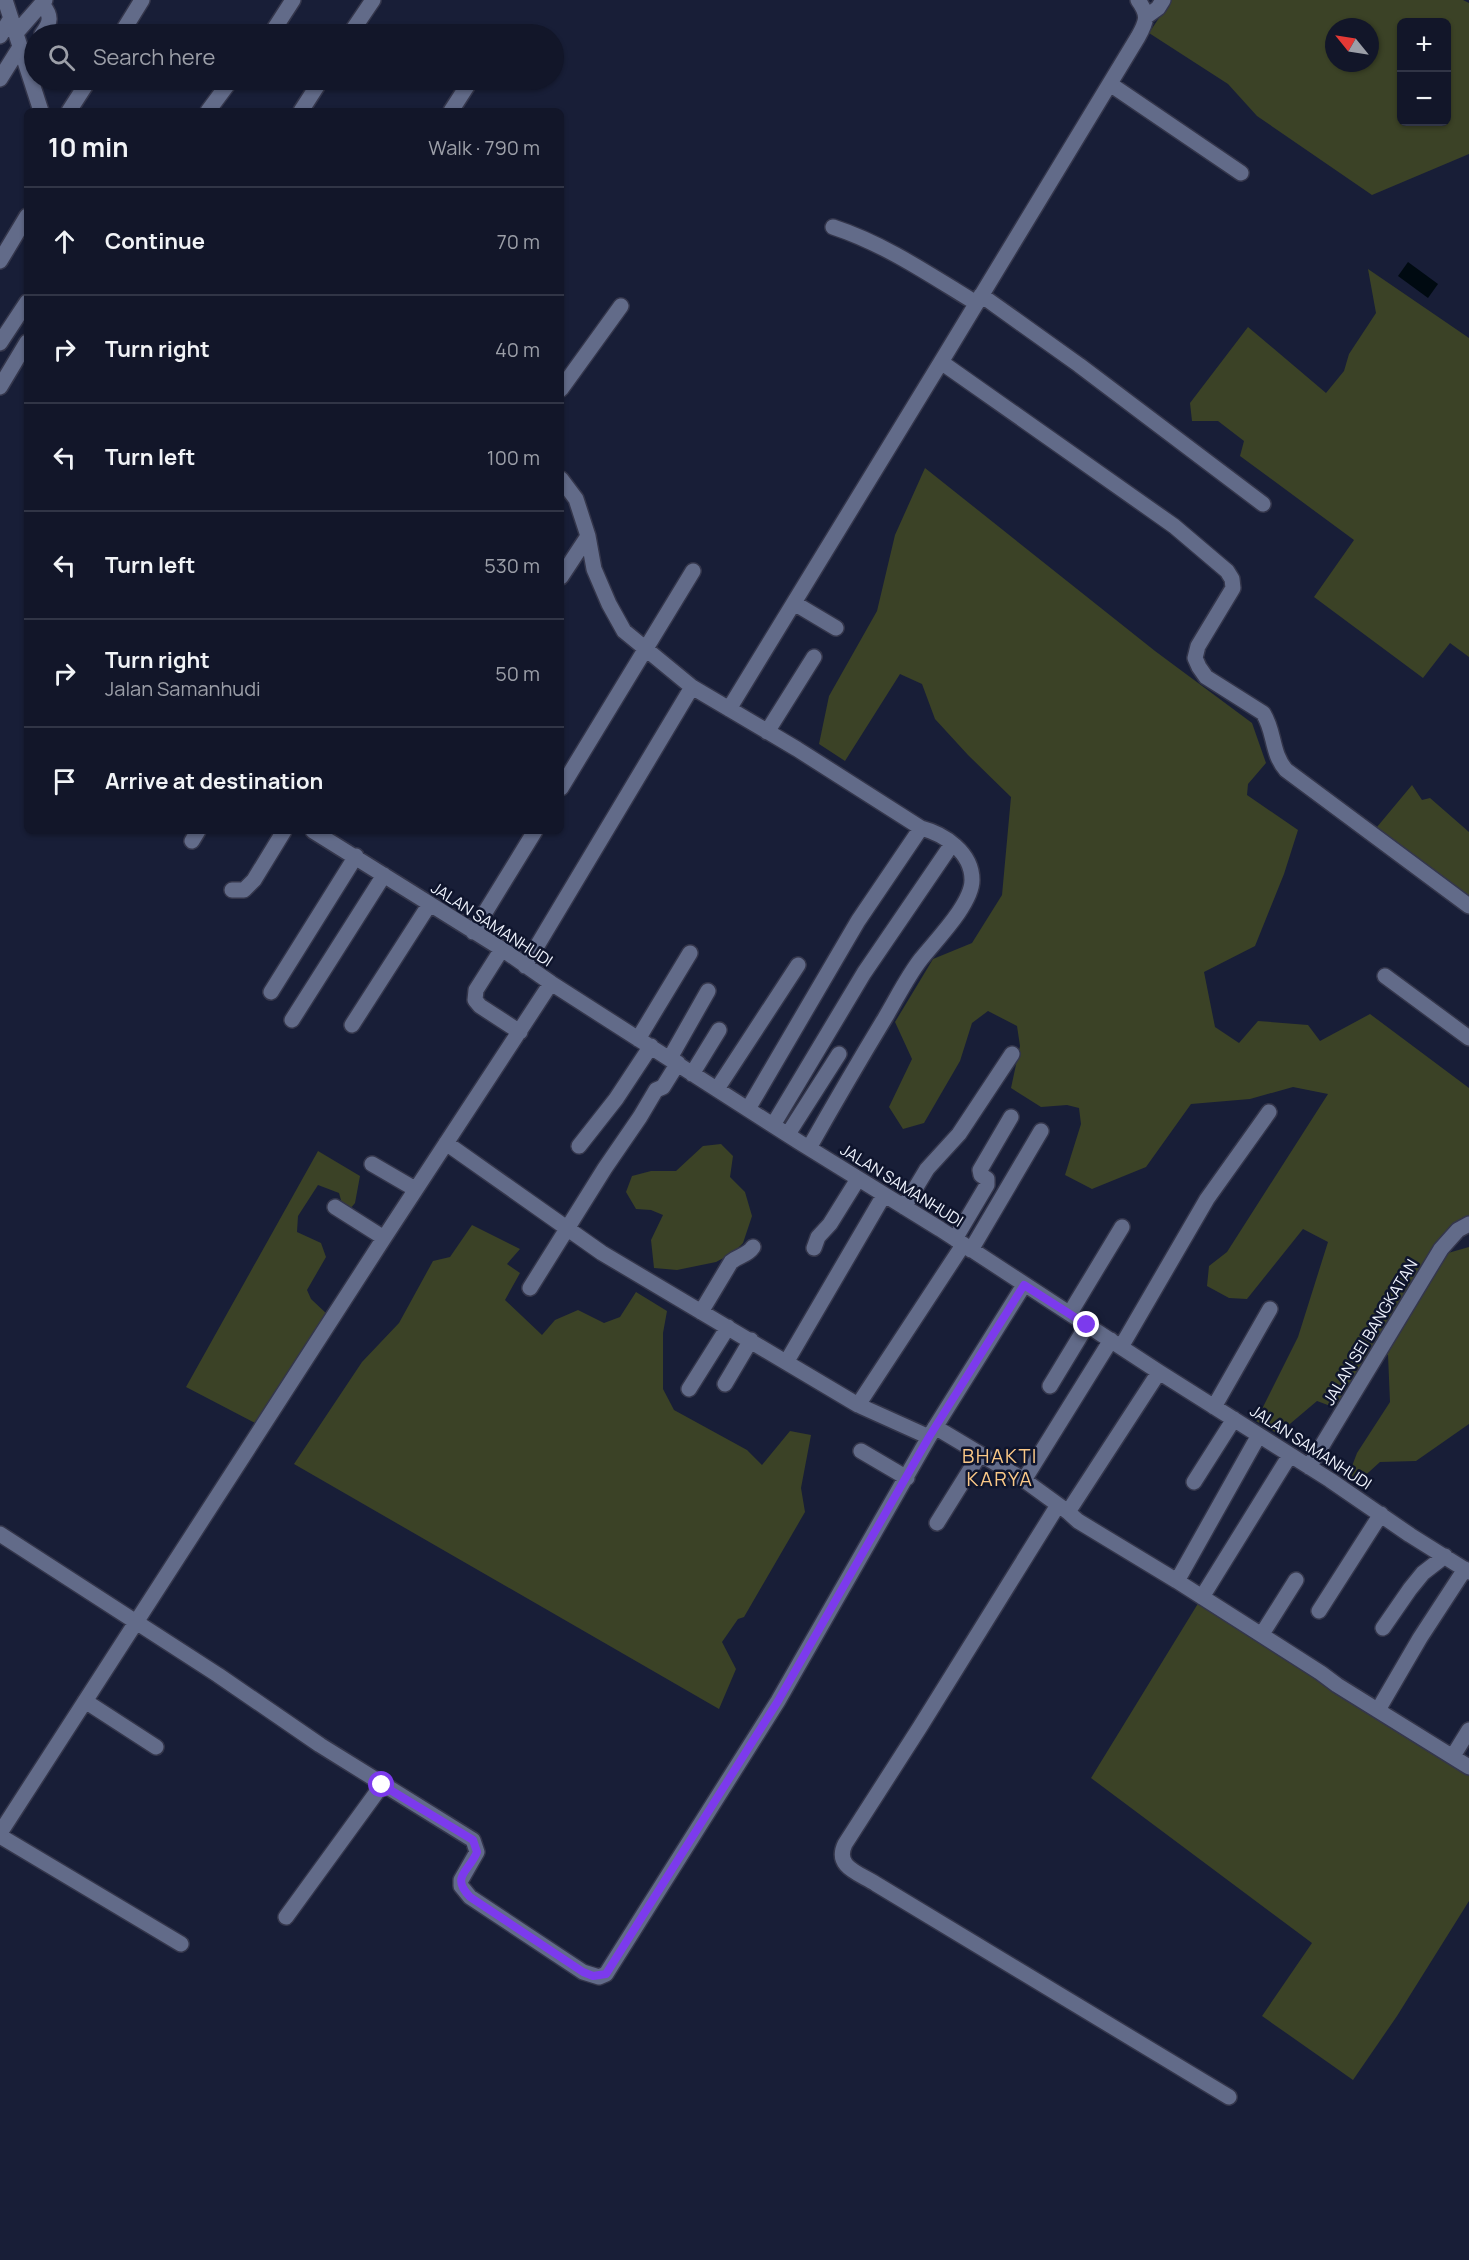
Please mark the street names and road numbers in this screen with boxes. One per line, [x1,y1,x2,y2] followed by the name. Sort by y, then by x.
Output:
[427,876,557,972] street label: JALAN SAMANHUDI
[836,1138,968,1232] street label: JALAN SAMANHUDI
[1318,1255,1422,1409] street label: JALAN SEI BANGKATAN
[1246,1399,1376,1495] street label: JALAN SAMANHUDI

